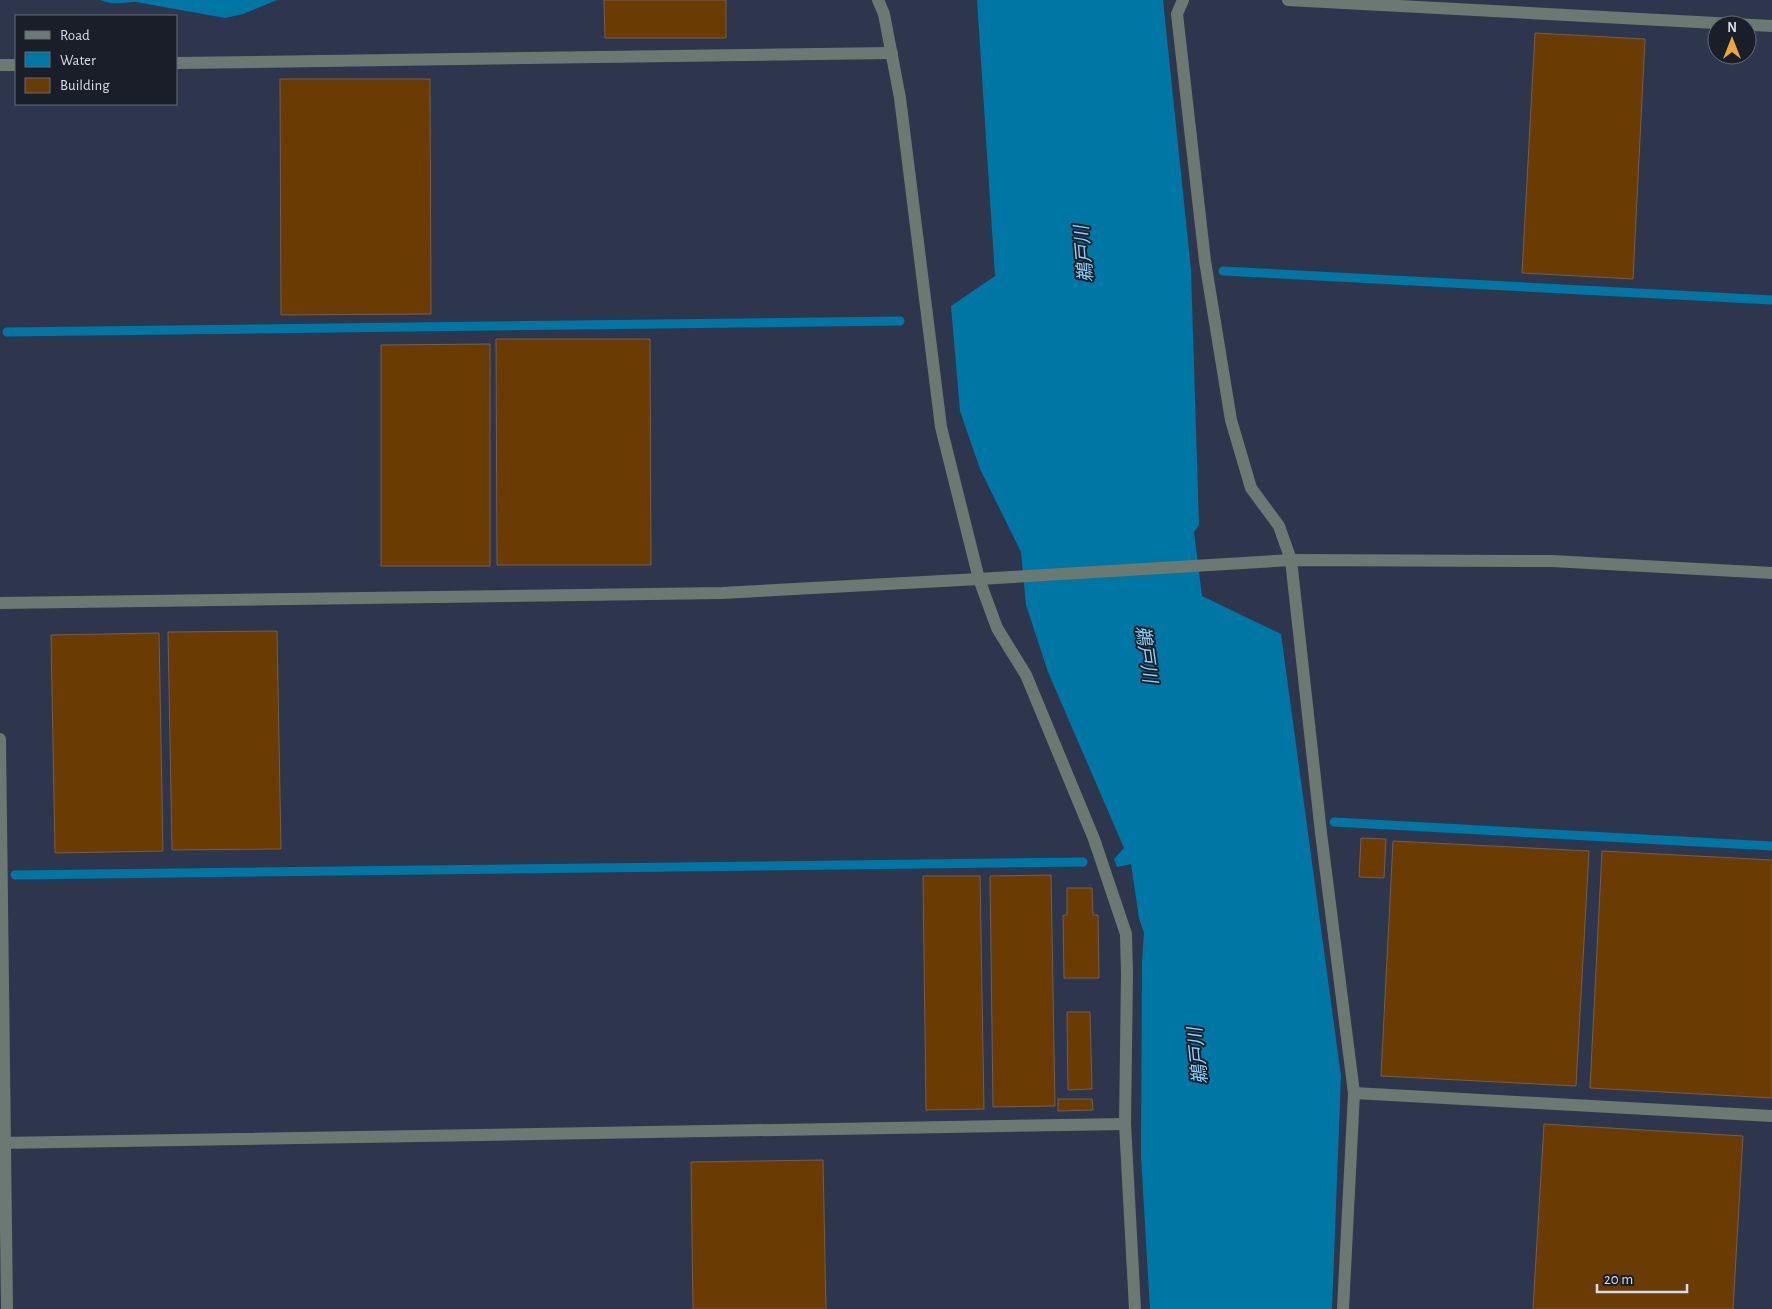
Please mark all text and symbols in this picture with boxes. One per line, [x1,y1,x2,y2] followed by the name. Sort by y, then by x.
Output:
[15,15,178,105] legend
[1707,15,1757,65] north arrow
[1727,21,1737,35] text: N
[60,28,90,43] text: Road
[60,53,96,68] text: Water
[60,78,110,93] text: Building
[1071,223,1096,283] water label: 鵜戸川
[1132,625,1160,686] water label: 鵜戸川
[1185,1025,1211,1085] water label: 鵜戸川
[1597,1262,1687,1294] scale bar
[1604,1272,1633,1287] text: 20 m

